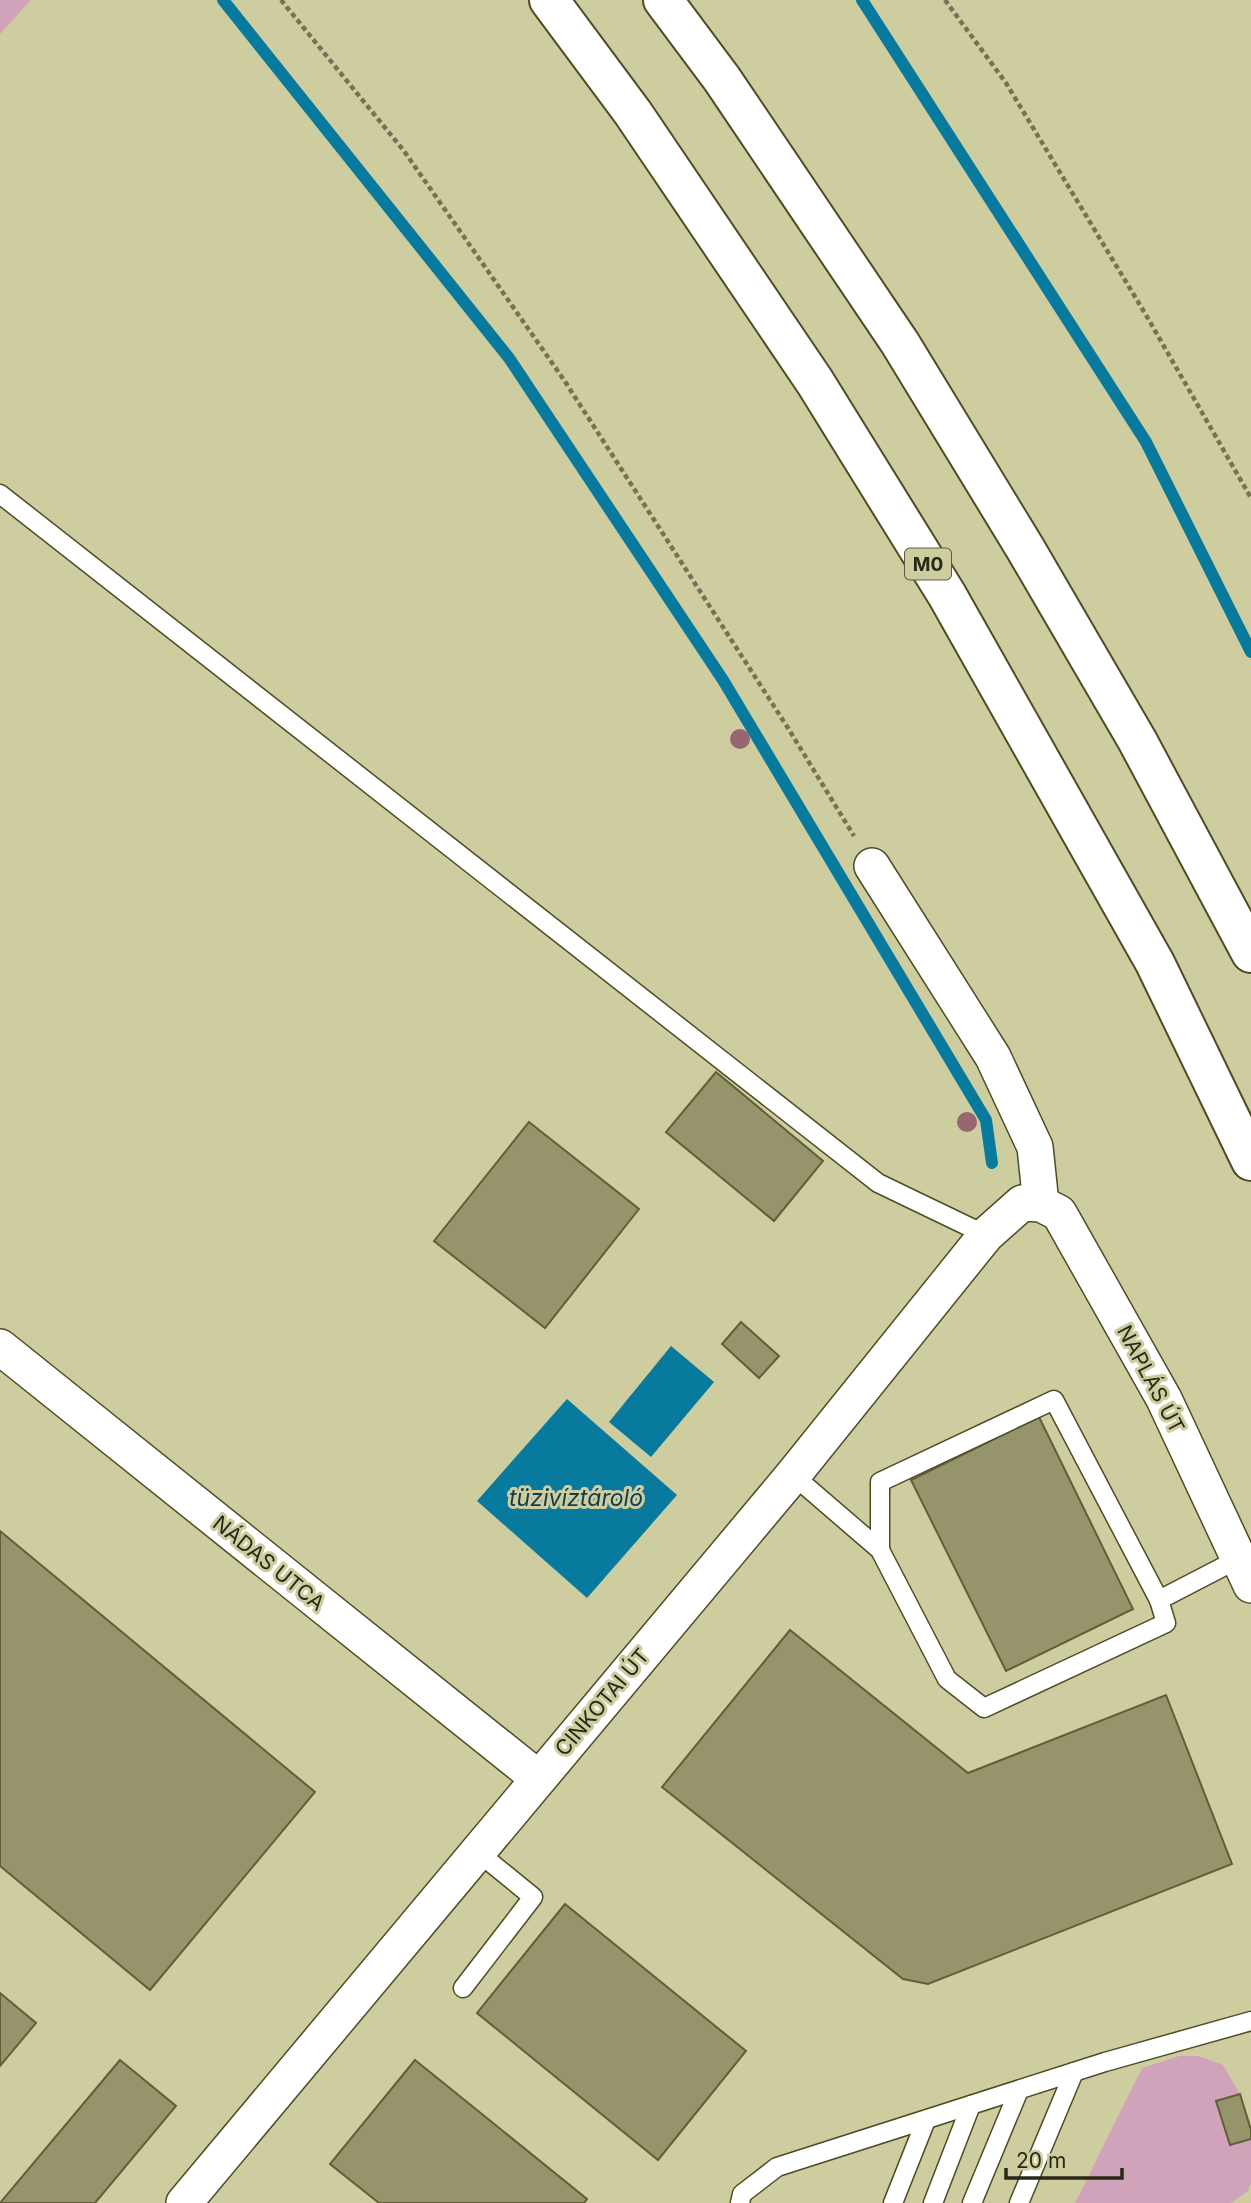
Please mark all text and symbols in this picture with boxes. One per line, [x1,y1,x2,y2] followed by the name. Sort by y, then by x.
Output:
[905,548,951,580] road number: M0
[1112,1320,1191,1437] street label: NAPLÁS ÚT
[509,1484,643,1512] water label: tüzivíztároló
[208,1510,331,1616] street label: NÁDAS UTCA
[549,1643,654,1761] street label: CINKOTAI ÚT
[1006,2136,1122,2180] scale bar
[1016,2148,1066,2173] text: 20 m

